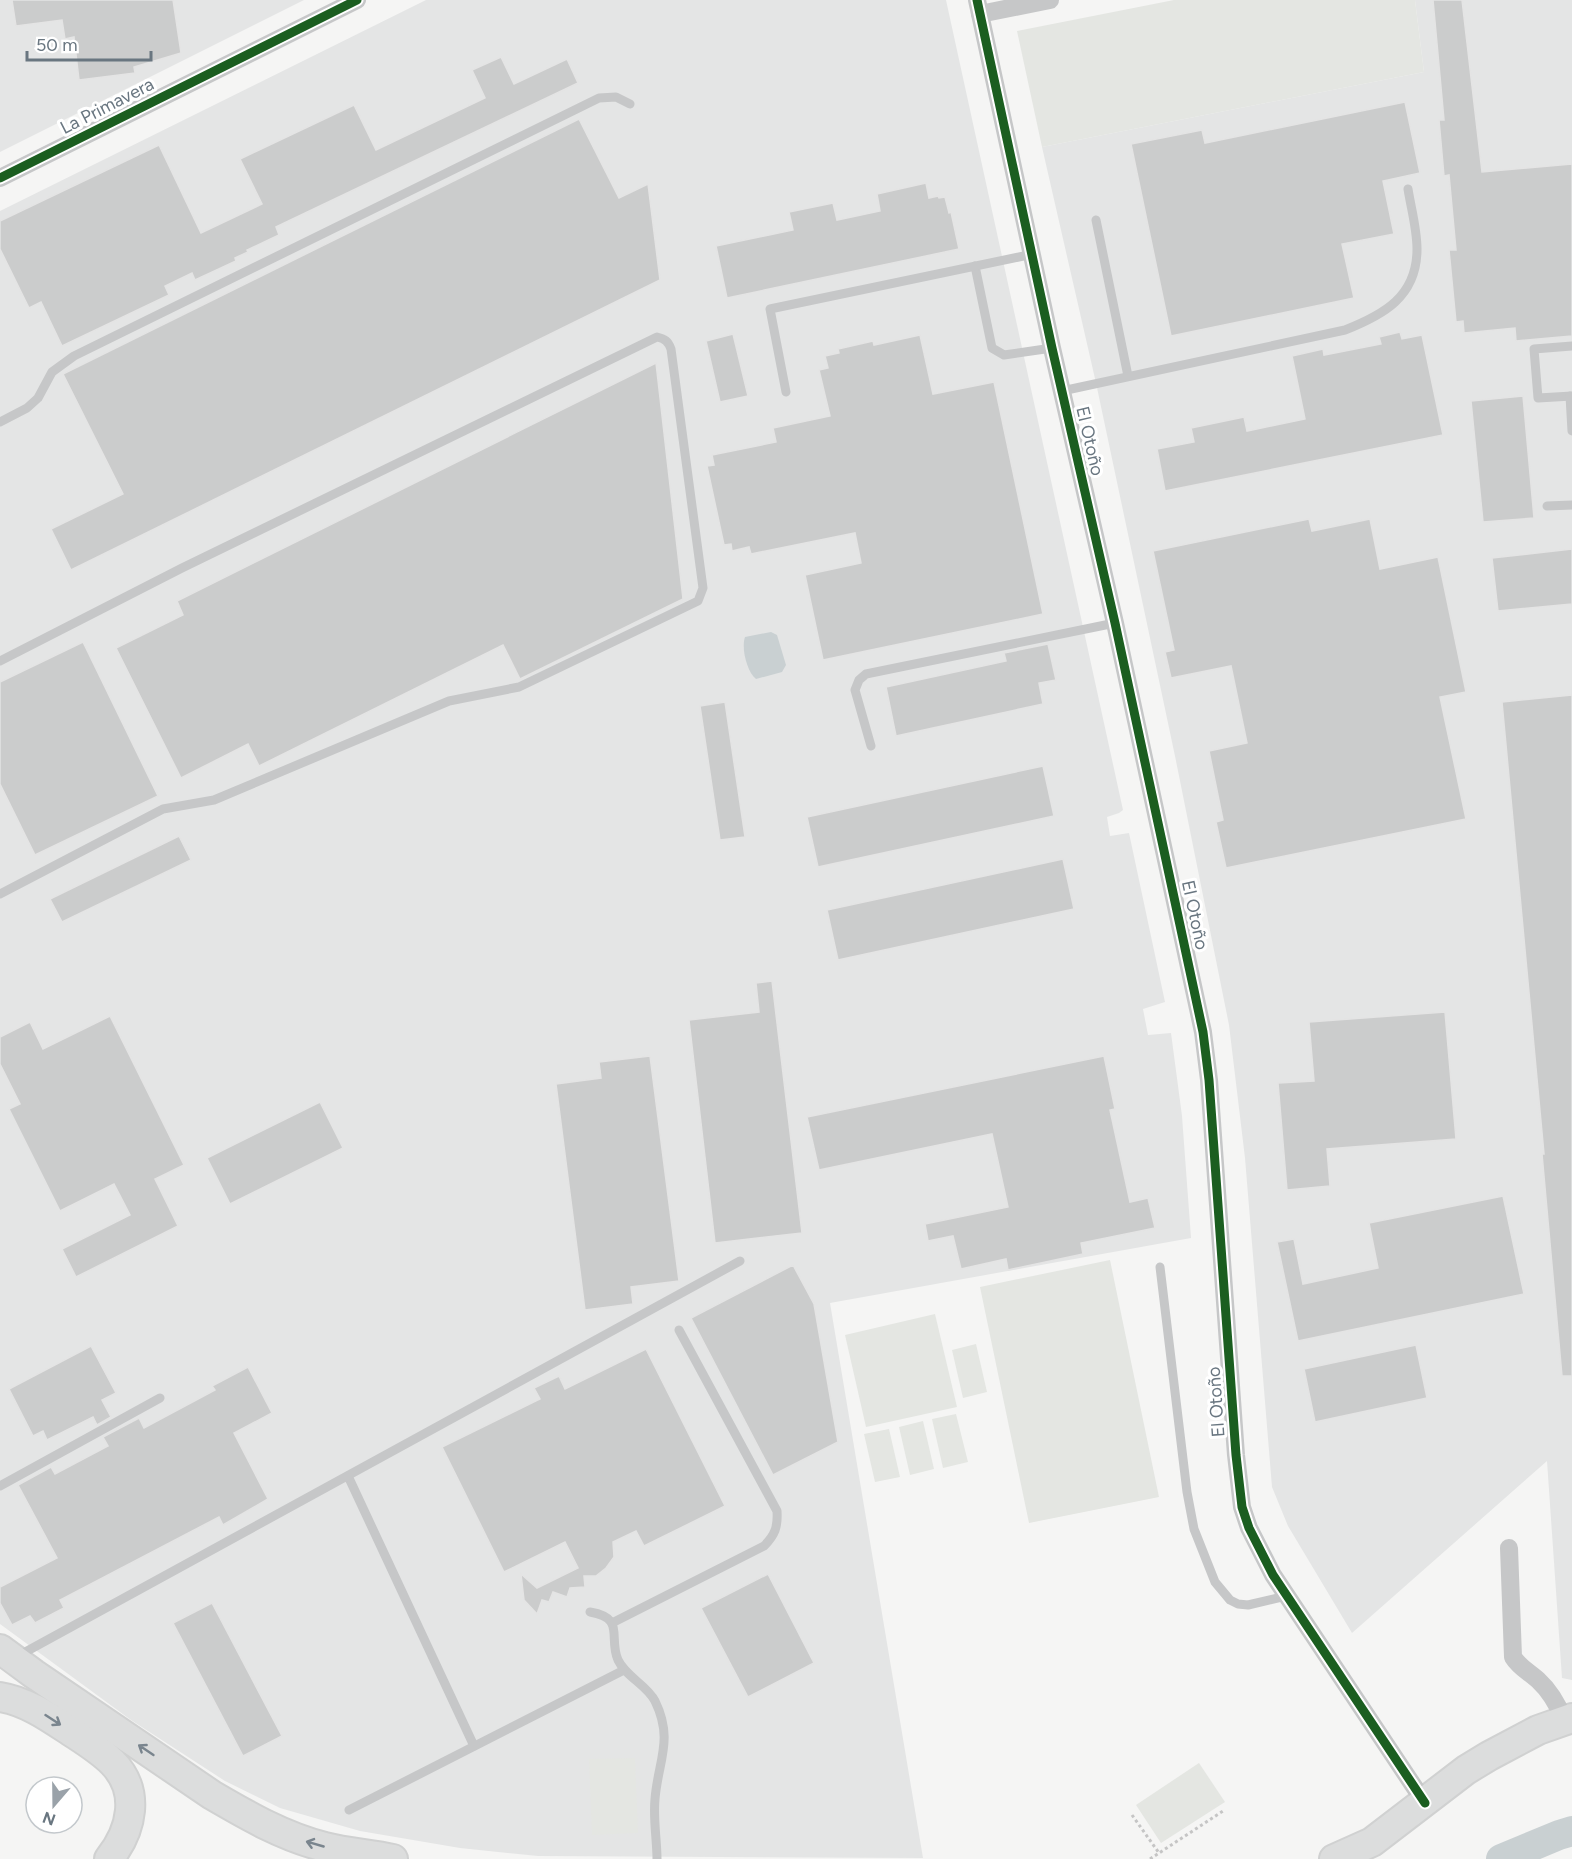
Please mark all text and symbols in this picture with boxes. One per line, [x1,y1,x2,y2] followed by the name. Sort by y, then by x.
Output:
[27,24,152,62] scale bar
[36,34,78,56] text: 50 m
[56,73,158,139] street label: La Primavera
[1071,404,1109,478] street label: El Otoño
[1177,878,1213,952] street label: El Otoño
[1203,1366,1229,1438] street label: El Otoño
[44,1714,61,1726] one-way arrow
[138,1744,154,1756] one-way arrow
[24,1775,84,1835] north arrow
[40,1808,58,1830] text: N
[306,1838,325,1849] one-way arrow

